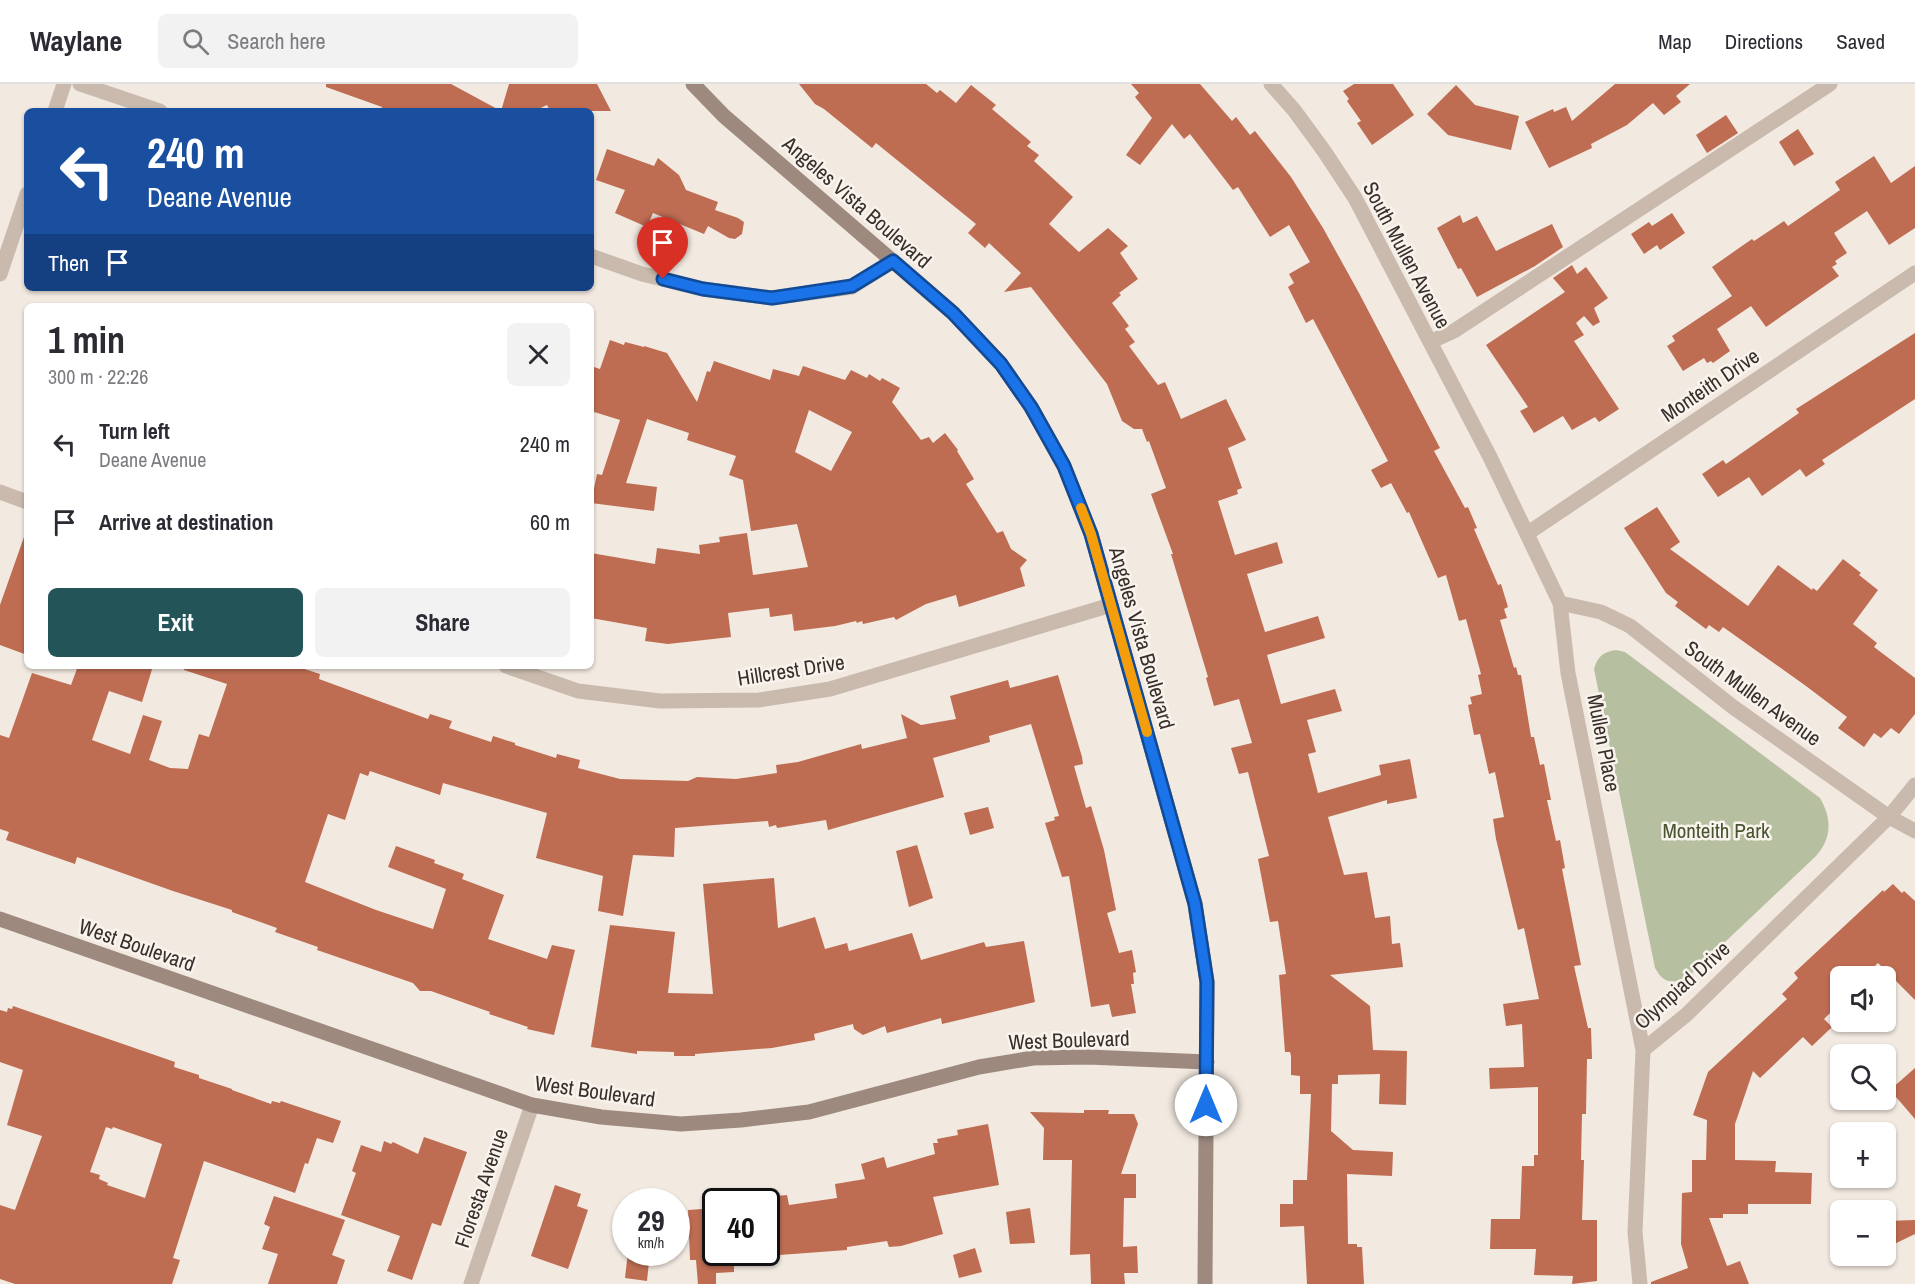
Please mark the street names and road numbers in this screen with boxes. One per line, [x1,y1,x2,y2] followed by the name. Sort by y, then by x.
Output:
[776,129,938,275] street label: Angeles Vista Boulevard
[1356,176,1458,334] street label: South Mullen Avenue
[1655,341,1765,429] street label: Monteith Drive
[1102,543,1182,732] street label: Angeles Vista Boulevard
[1679,634,1827,752] street label: South Mullen Avenue
[735,647,847,693] street label: Hillcrest Drive
[1580,692,1628,794] street label: Mullen Place
[75,912,199,978] street label: West Boulevard
[1628,934,1736,1036] street label: Olympiad Drive
[1008,1023,1130,1057] street label: West Boulevard
[533,1068,657,1114] street label: West Boulevard
[447,1125,515,1251] street label: Floresta Avenue

